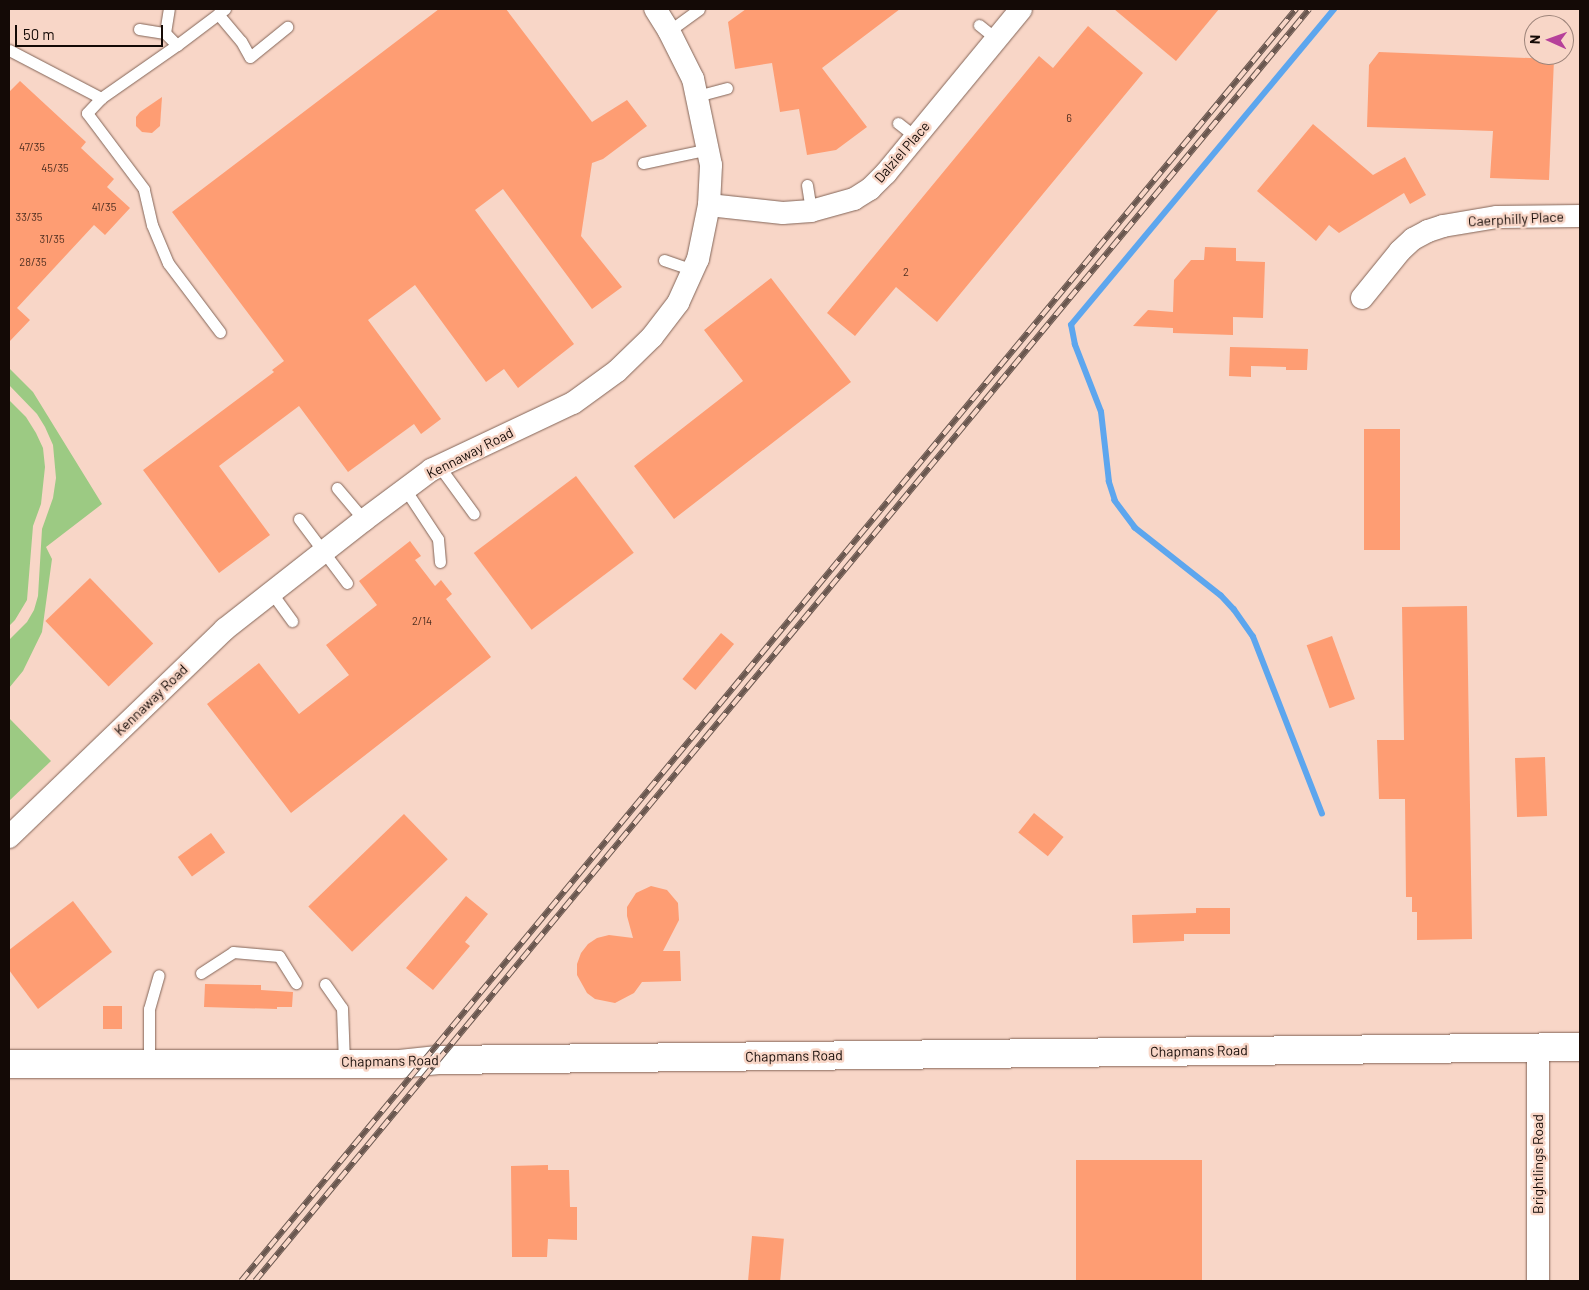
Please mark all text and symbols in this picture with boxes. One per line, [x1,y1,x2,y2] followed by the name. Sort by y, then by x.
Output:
[18,15,165,47] scale bar
[1524,15,1574,65] north arrow
[23,25,55,43] text: 50 m
[1526,35,1543,44] text: N
[1066,111,1072,125] house number: 6
[871,118,933,186] street label: Dalziel Place
[19,140,45,154] house number: 47/35
[41,161,69,175] house number: 45/35
[92,200,116,214] house number: 41/35
[1468,208,1564,230] street label: Caerphilly Place
[15,210,43,224] house number: 33/35
[39,232,65,246] house number: 31/35
[19,255,47,269] house number: 28/35
[903,265,909,279] house number: 2
[424,424,516,482] street label: Kennaway Road
[412,614,432,628] house number: 2/14
[111,661,191,739] street label: Kennaway Road
[1150,1042,1248,1060] street label: Chapmans Road
[745,1047,843,1065] street label: Chapmans Road
[341,1052,439,1070] street label: Chapmans Road
[1530,1114,1546,1214] street label: Brightlings Road

